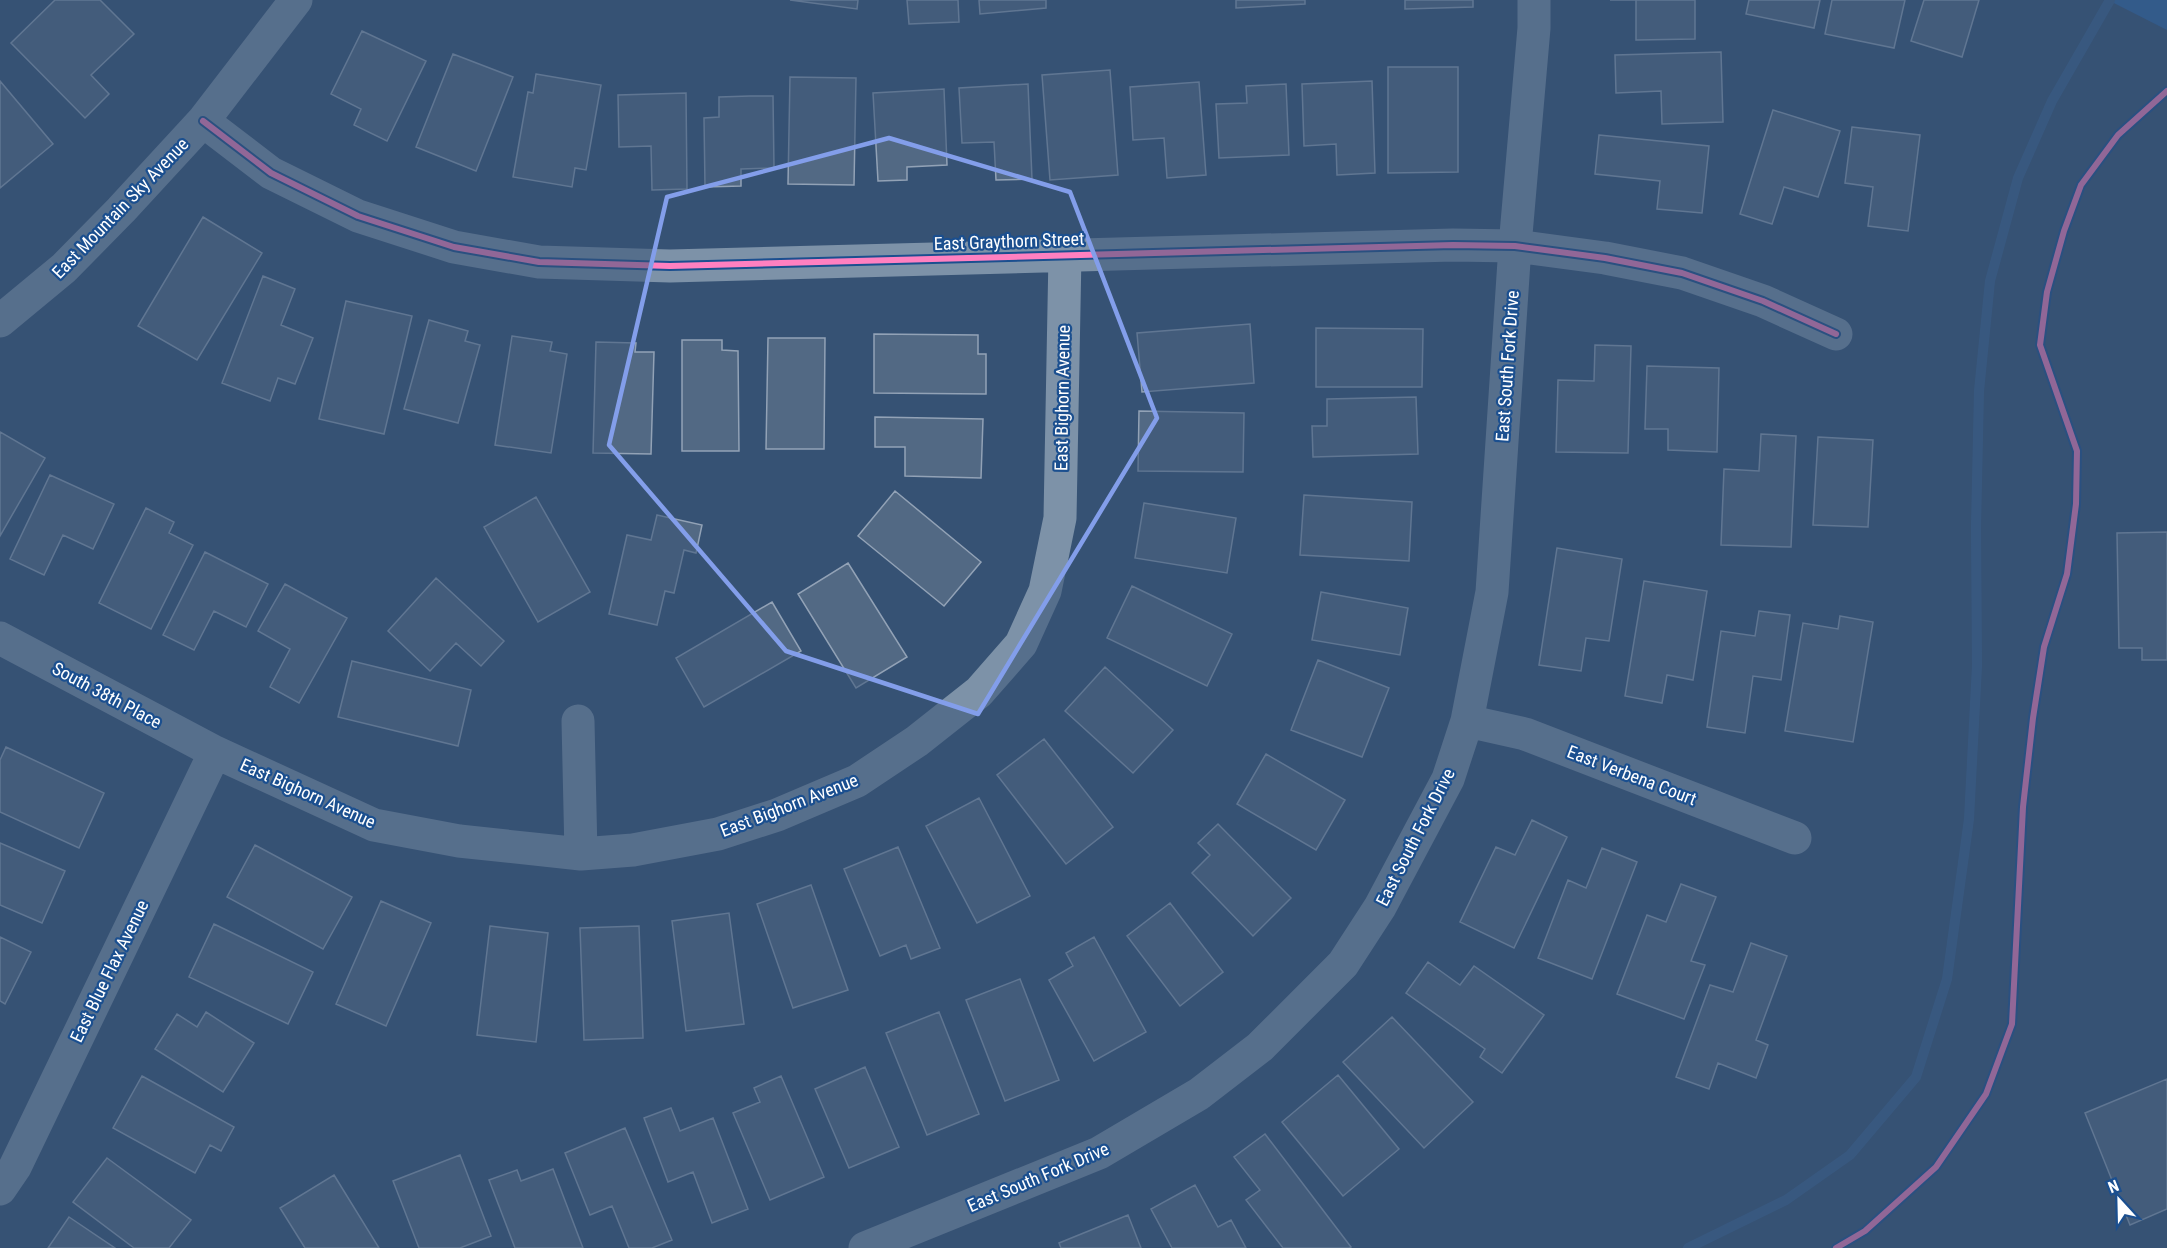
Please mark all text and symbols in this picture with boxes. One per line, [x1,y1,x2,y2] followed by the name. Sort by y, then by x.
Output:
[47,133,193,283] street label: East Mountain Sky Avenue
[933,228,1085,254] street label: East Graythorn Street
[1491,290,1523,442] street label: East South Fork Drive
[1050,325,1074,471] street label: East Bighorn Avenue
[49,657,165,733] street label: South 38th Place
[1564,741,1700,809] street label: East Verbena Court
[237,754,379,832] street label: East Bighorn Avenue
[1371,765,1459,909] street label: East South Fork Drive
[717,769,861,841] street label: East Bighorn Avenue
[65,896,153,1046] street label: East Blue Flax Avenue
[964,1138,1112,1216] street label: East South Fork Drive
[2089,1170,2149,1230] north arrow
[2105,1176,2122,1197] text: N

